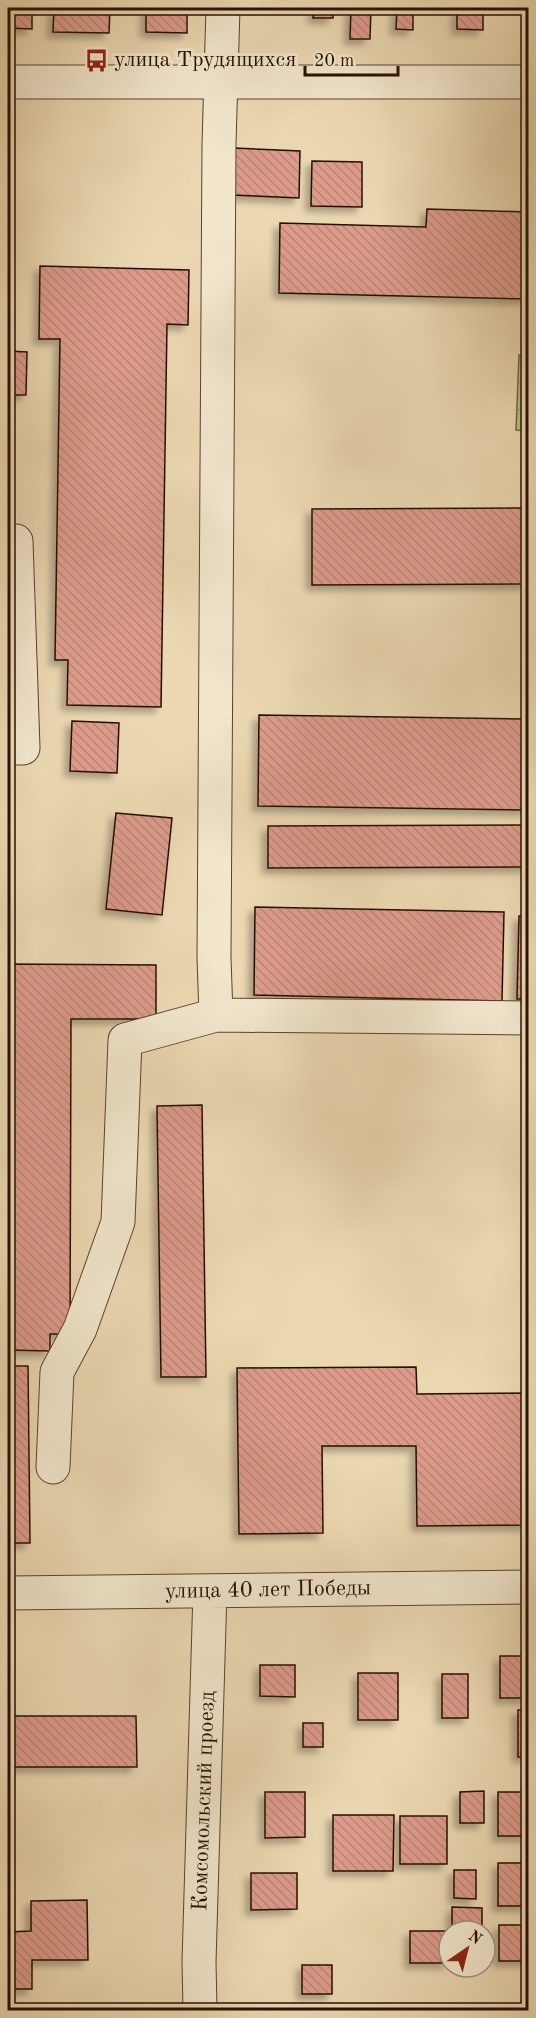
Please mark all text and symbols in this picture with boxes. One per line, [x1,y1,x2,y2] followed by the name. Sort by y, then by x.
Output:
[305,39,398,77] scale bar
[83,47,109,73] bus stop icon: улица Трудящихся
[114,49,296,71] place label: улица Трудящихся
[314,52,354,70] text: 20 m
[165,1577,371,1603] street label: улица 40 лет Победы
[189,1690,219,1911] street label: Комсомольский проезд
[437,1919,497,1979] north arrow
[465,1928,485,1949] text: N

